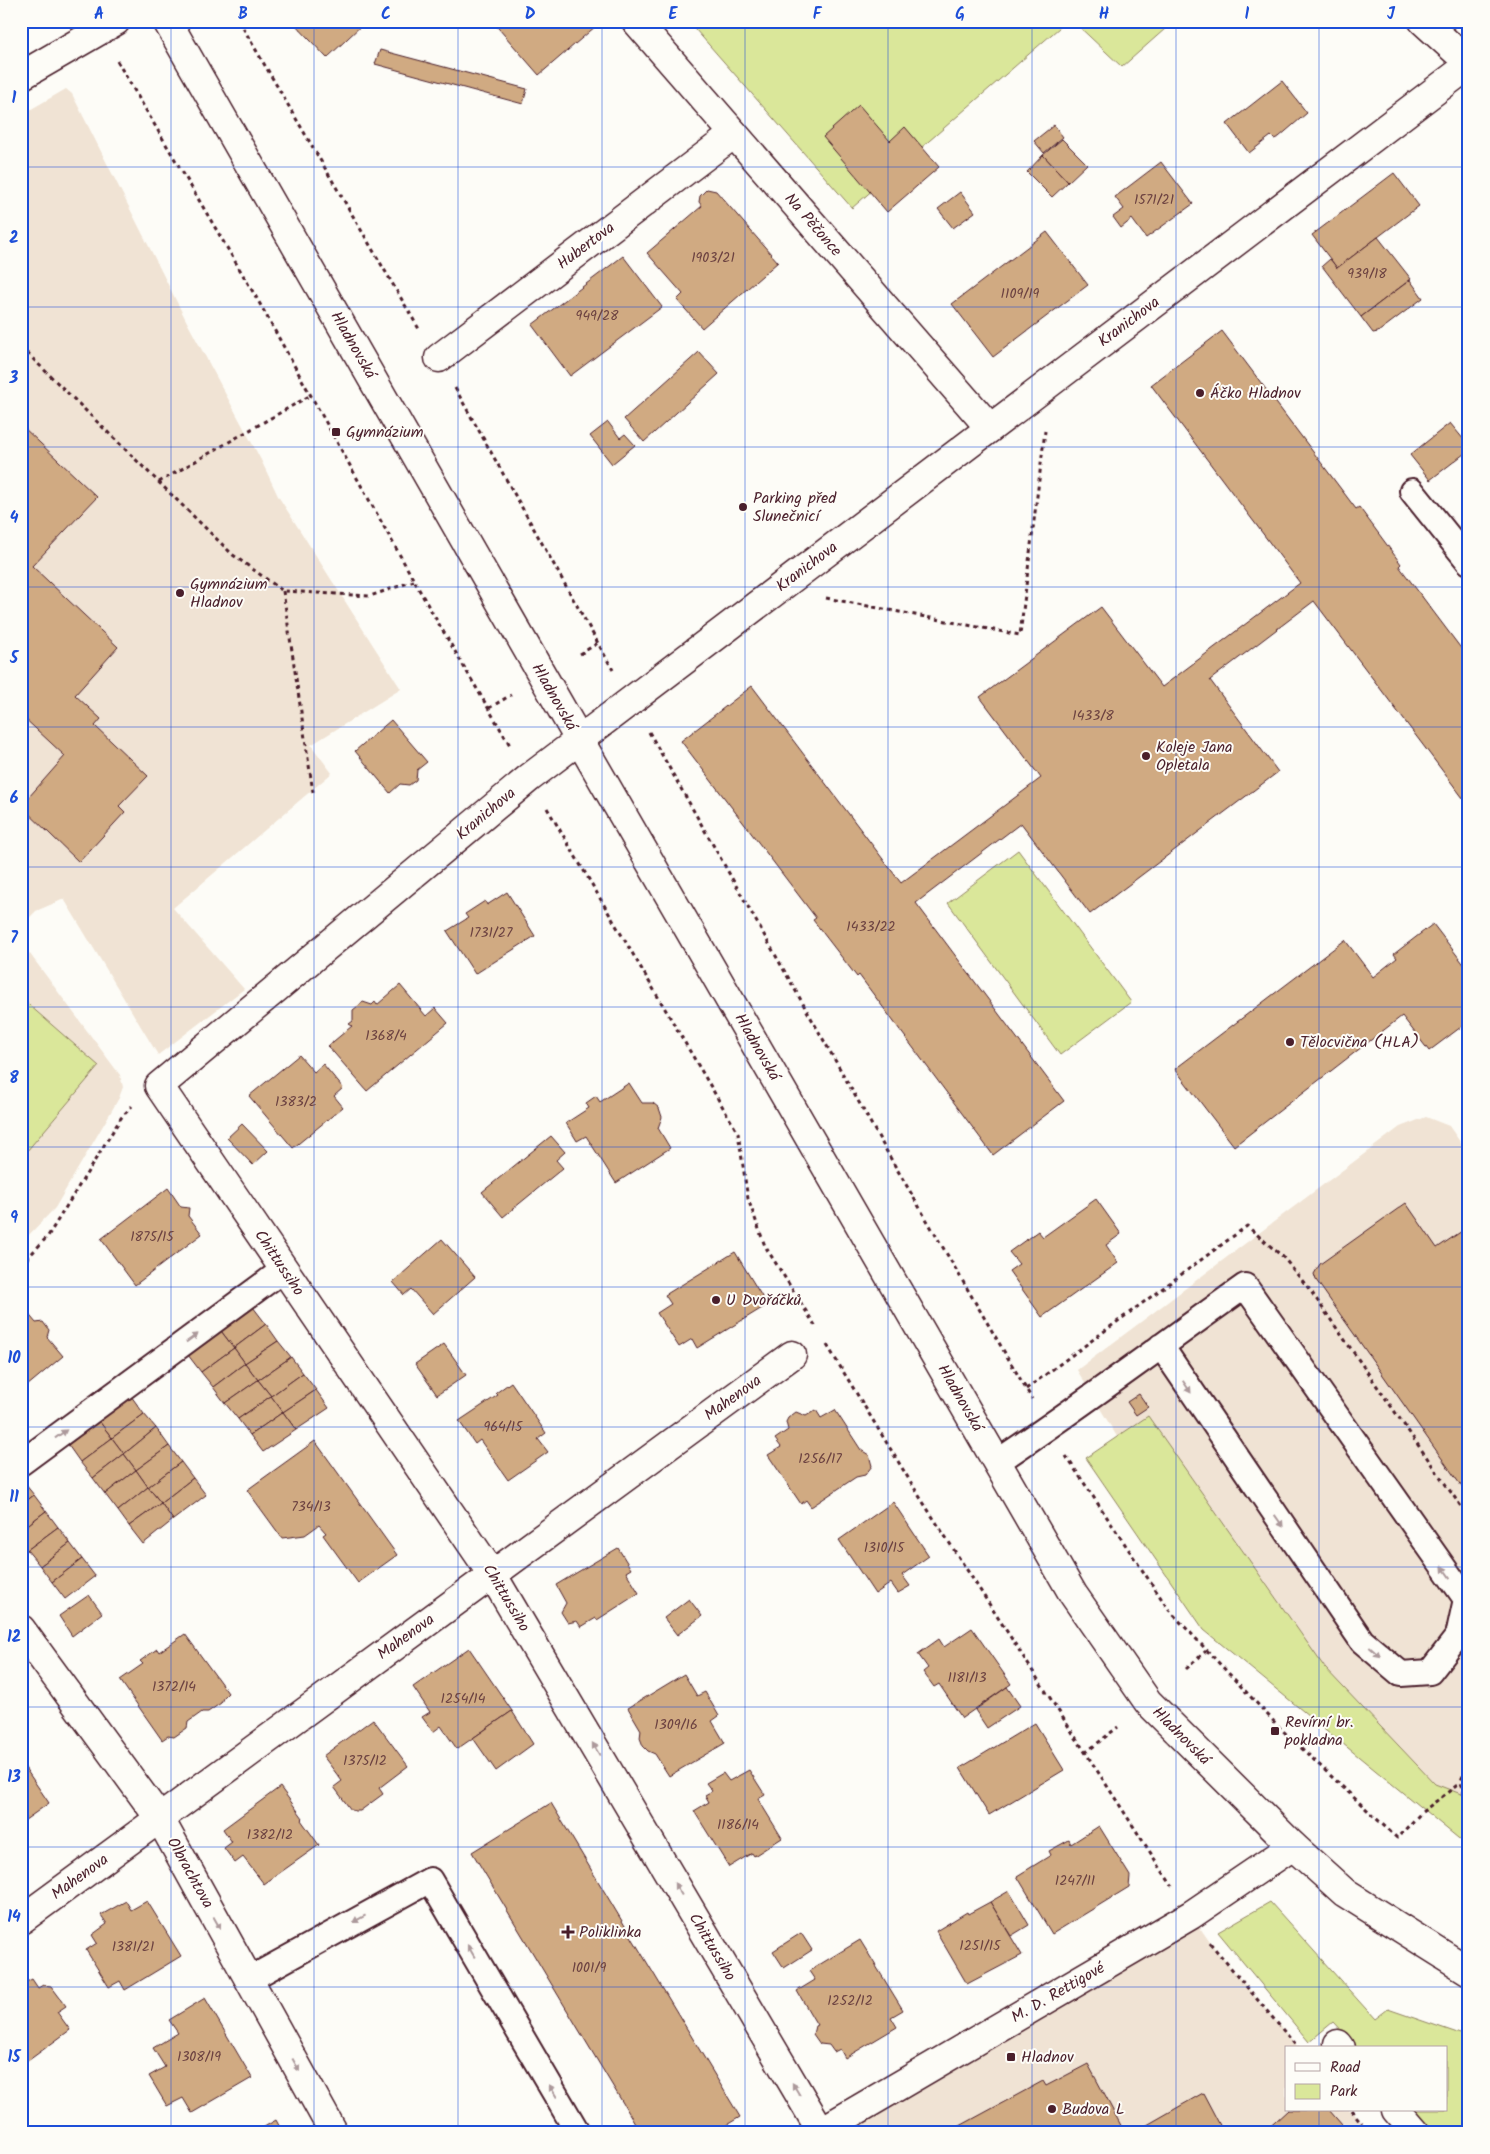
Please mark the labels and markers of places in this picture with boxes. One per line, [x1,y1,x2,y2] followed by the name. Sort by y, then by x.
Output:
[1210,381,1301,406] place label: Áčko Hladnov
[1194,387,1206,399] marker: Áčko Hladnov
[346,420,424,445] place label: Gymnázium
[330,426,342,438] marker: Gymnázium
[753,486,837,529] place label: Parking před Slunečnicí
[737,501,749,513] marker: Parking před Slunečnicí
[190,572,268,615] place label: Gymnázium Hladnov
[174,587,186,599] marker: Gymnázium Hladnov
[1156,735,1233,778] place label: Koleje Jana Opletala
[1140,750,1152,762] marker: Koleje Jana Opletala
[1300,1030,1419,1055] place label: Tělocvična (HLA)
[1284,1036,1296,1048] marker: Tělocvična (HLA)
[726,1288,802,1313] place label: U Dvořáčků
[710,1294,722,1306] marker: U Dvořáčků
[1284,1710,1354,1753] place label: Revírní br. pokladna
[1269,1725,1281,1737] marker: Revírní br. pokladna
[579,1920,641,1945] place label: Poliklinka
[561,1925,575,1939] marker: Poliklinka
[1021,2045,1074,2070] place label: Hladnov
[1005,2051,1017,2063] marker: Hladnov
[1062,2097,1125,2122] place label: Budova L
[1046,2103,1058,2115] marker: Budova L

